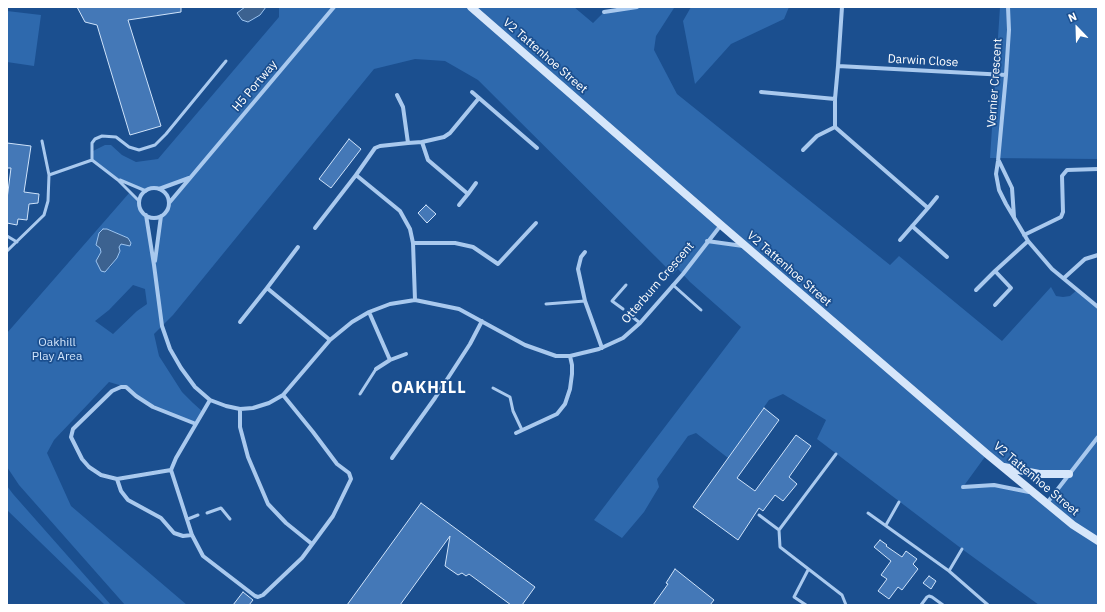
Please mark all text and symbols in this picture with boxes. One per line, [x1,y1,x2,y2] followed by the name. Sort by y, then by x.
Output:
[1057,8,1097,48] north arrow
[1066,9,1079,25] text: N
[500,15,590,97] street label: V2 Tattenhoe Street
[985,38,1005,128] street label: Vernier Crescent
[887,52,959,70] street label: Darwin Close
[229,57,281,115] street label: H5 Portway
[744,228,834,310] street label: V2 Tattenhoe Street
[619,239,697,327] street label: Otterburn Crescent
[32,336,82,364] park label: Oakhill Play Area
[391,378,467,398] district label: OAKHILL
[990,439,1082,519] street label: V2 Tattenhoe Street

